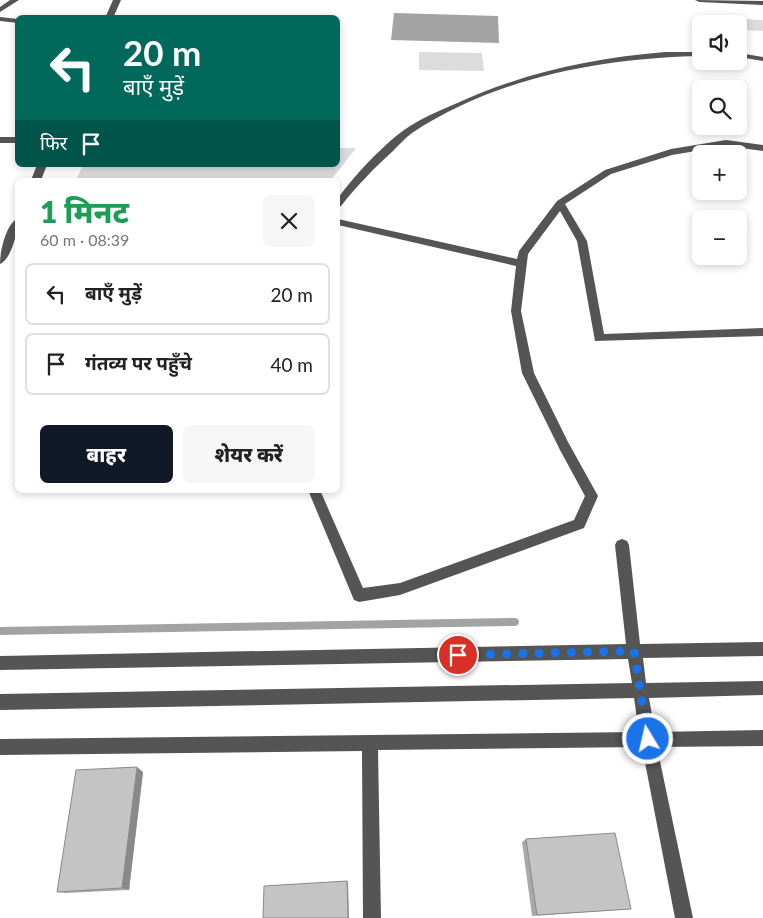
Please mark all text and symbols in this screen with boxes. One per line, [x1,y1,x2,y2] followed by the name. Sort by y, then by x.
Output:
[692,15,747,265] map controls
[692,15,747,70] button: sound
[123,31,201,73] text: 20 m
[40,35,105,100] icon: left
[123,73,184,100] text: बाएँ मुड़ें
[692,80,747,135] button: search
[77,130,105,158] icon: arrive
[40,131,67,154] text: फिर
[692,145,747,200] button: +
[40,193,129,229] text: 1 मिनट
[263,195,315,247] button: close
[692,210,747,265] button: −
[40,230,129,249] text: 60 m · 08:39
[42,280,70,308] icon: left
[85,281,142,304] text: बाएँ मुड़ें
[270,283,313,306] text: 20 m
[42,350,70,378] icon: arrive
[85,351,192,374] text: गंतव्य पर पहुँचे
[270,353,313,376] text: 40 m
[40,425,173,483] button: बाहर
[183,425,315,483] button: शेयर करें
[437,634,479,676] pin
[444,641,472,669] icon: arrive
[621,712,673,764] position arrow

